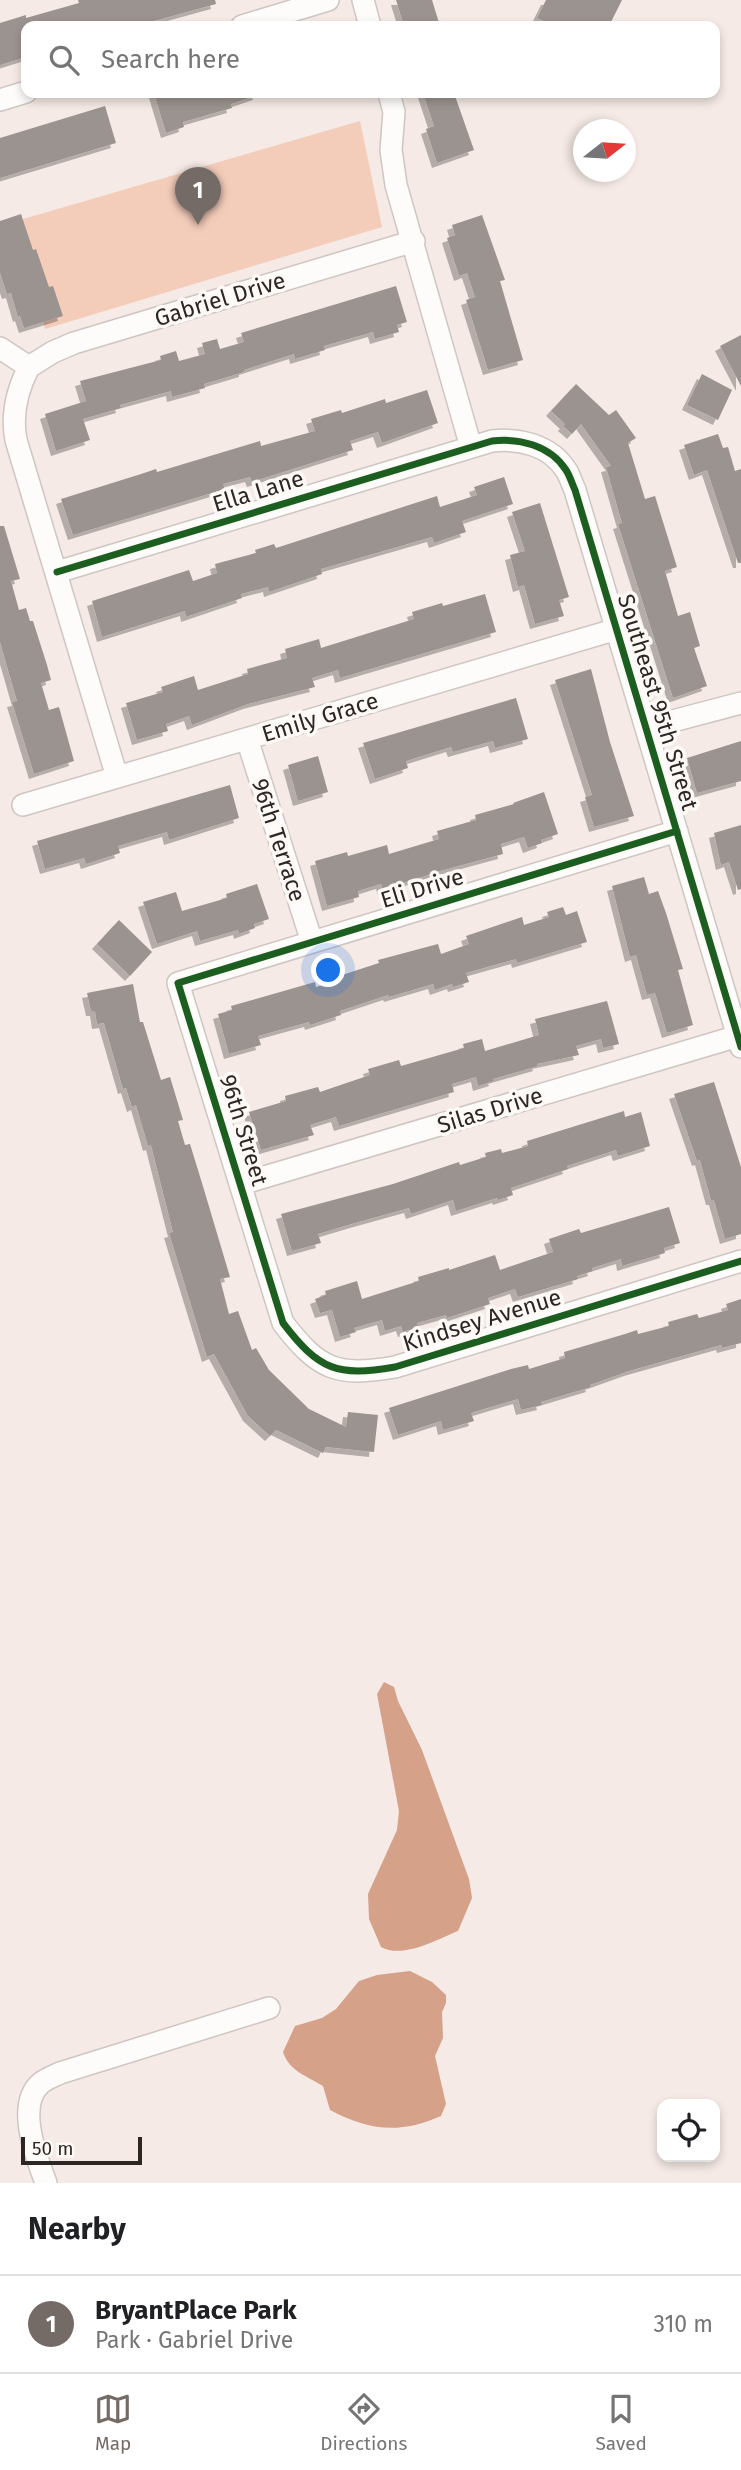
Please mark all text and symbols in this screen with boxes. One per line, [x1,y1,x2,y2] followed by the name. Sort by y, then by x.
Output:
[21,21,720,98] search box
[45,41,83,79] icon: search
[101,44,240,75] text: Search here
[573,119,636,182] north arrow
[175,167,221,225] pin: 1
[151,266,289,332] street label: Gabriel Drive
[209,464,307,518] street label: Ella Lane
[612,591,704,814] street label: Southeast 95th Street
[258,686,382,748] street label: Emily Grace
[246,775,312,905] street label: 96th Terrace
[377,862,467,914] street label: Eli Drive
[311,953,345,987] your location
[214,1071,274,1190] street label: 96th Street
[434,1081,546,1139] street label: Silas Drive
[399,1283,565,1357] street label: Kindsey Avenue
[657,2099,720,2162] map controls
[657,2099,720,2162] button: locate
[21,2134,142,2166] scale bar
[32,2137,73,2160] text: 50 m
[28,2211,126,2247] text: Nearby
[95,2295,297,2326] text: BryantPlace Park
[46,2310,56,2338] text: 1
[653,2310,713,2338] text: 310 m
[95,2326,293,2354] text: Park · Gabriel Drive
[94,2390,132,2455] tab: Map
[320,2390,407,2455] tab: Directions
[596,2390,647,2455] tab: Saved

